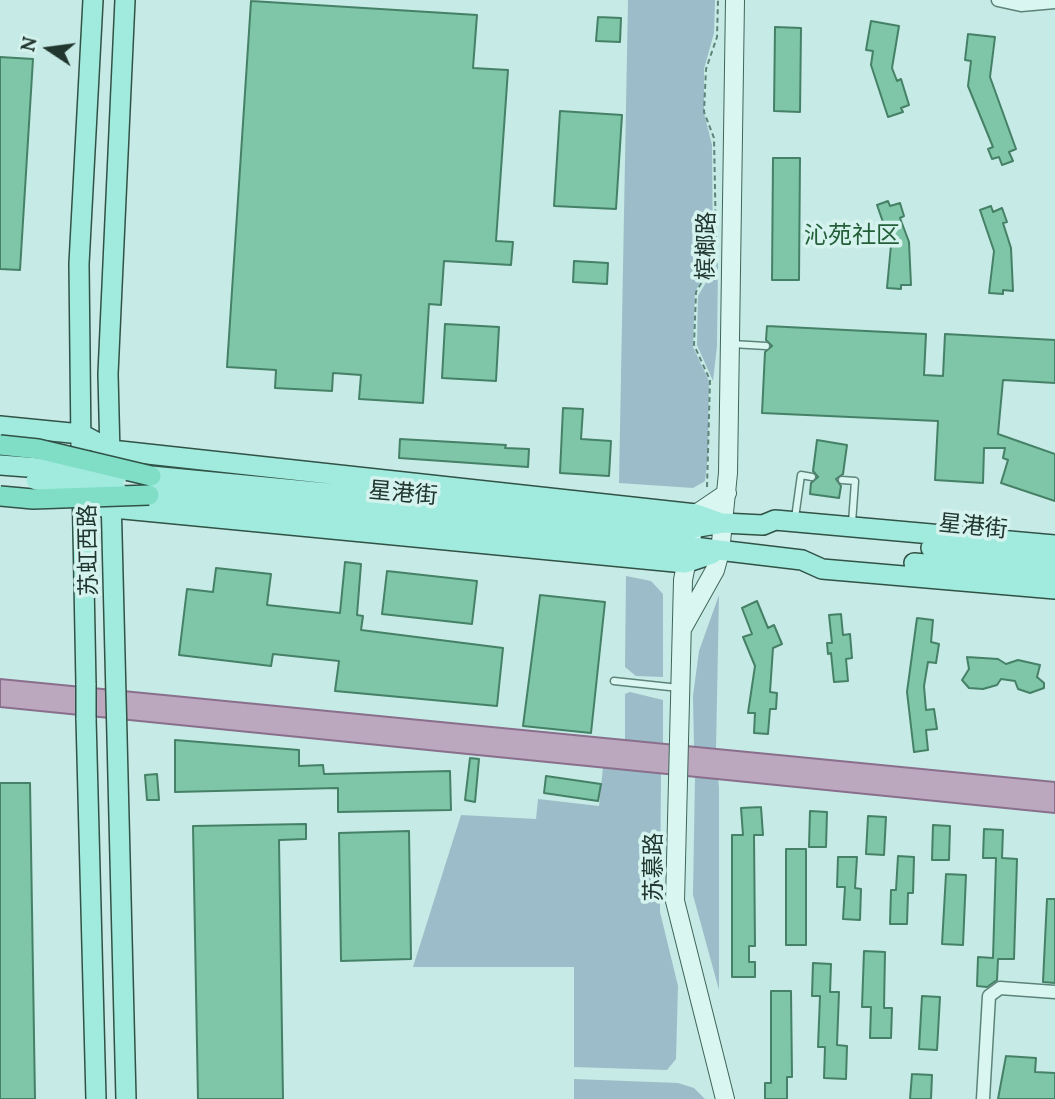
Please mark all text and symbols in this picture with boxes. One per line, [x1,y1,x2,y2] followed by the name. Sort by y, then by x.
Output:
[14,14,84,84] north arrow
[15,34,42,54] text: N
[693,211,721,281] street label: 槟榔路
[804,222,900,250] district label: 沁苑社区
[367,477,439,511] street label: 星港街
[74,504,104,596] street label: 苏虹西路
[937,510,1009,544] street label: 星港街
[640,833,668,901] street label: 苏慕路

